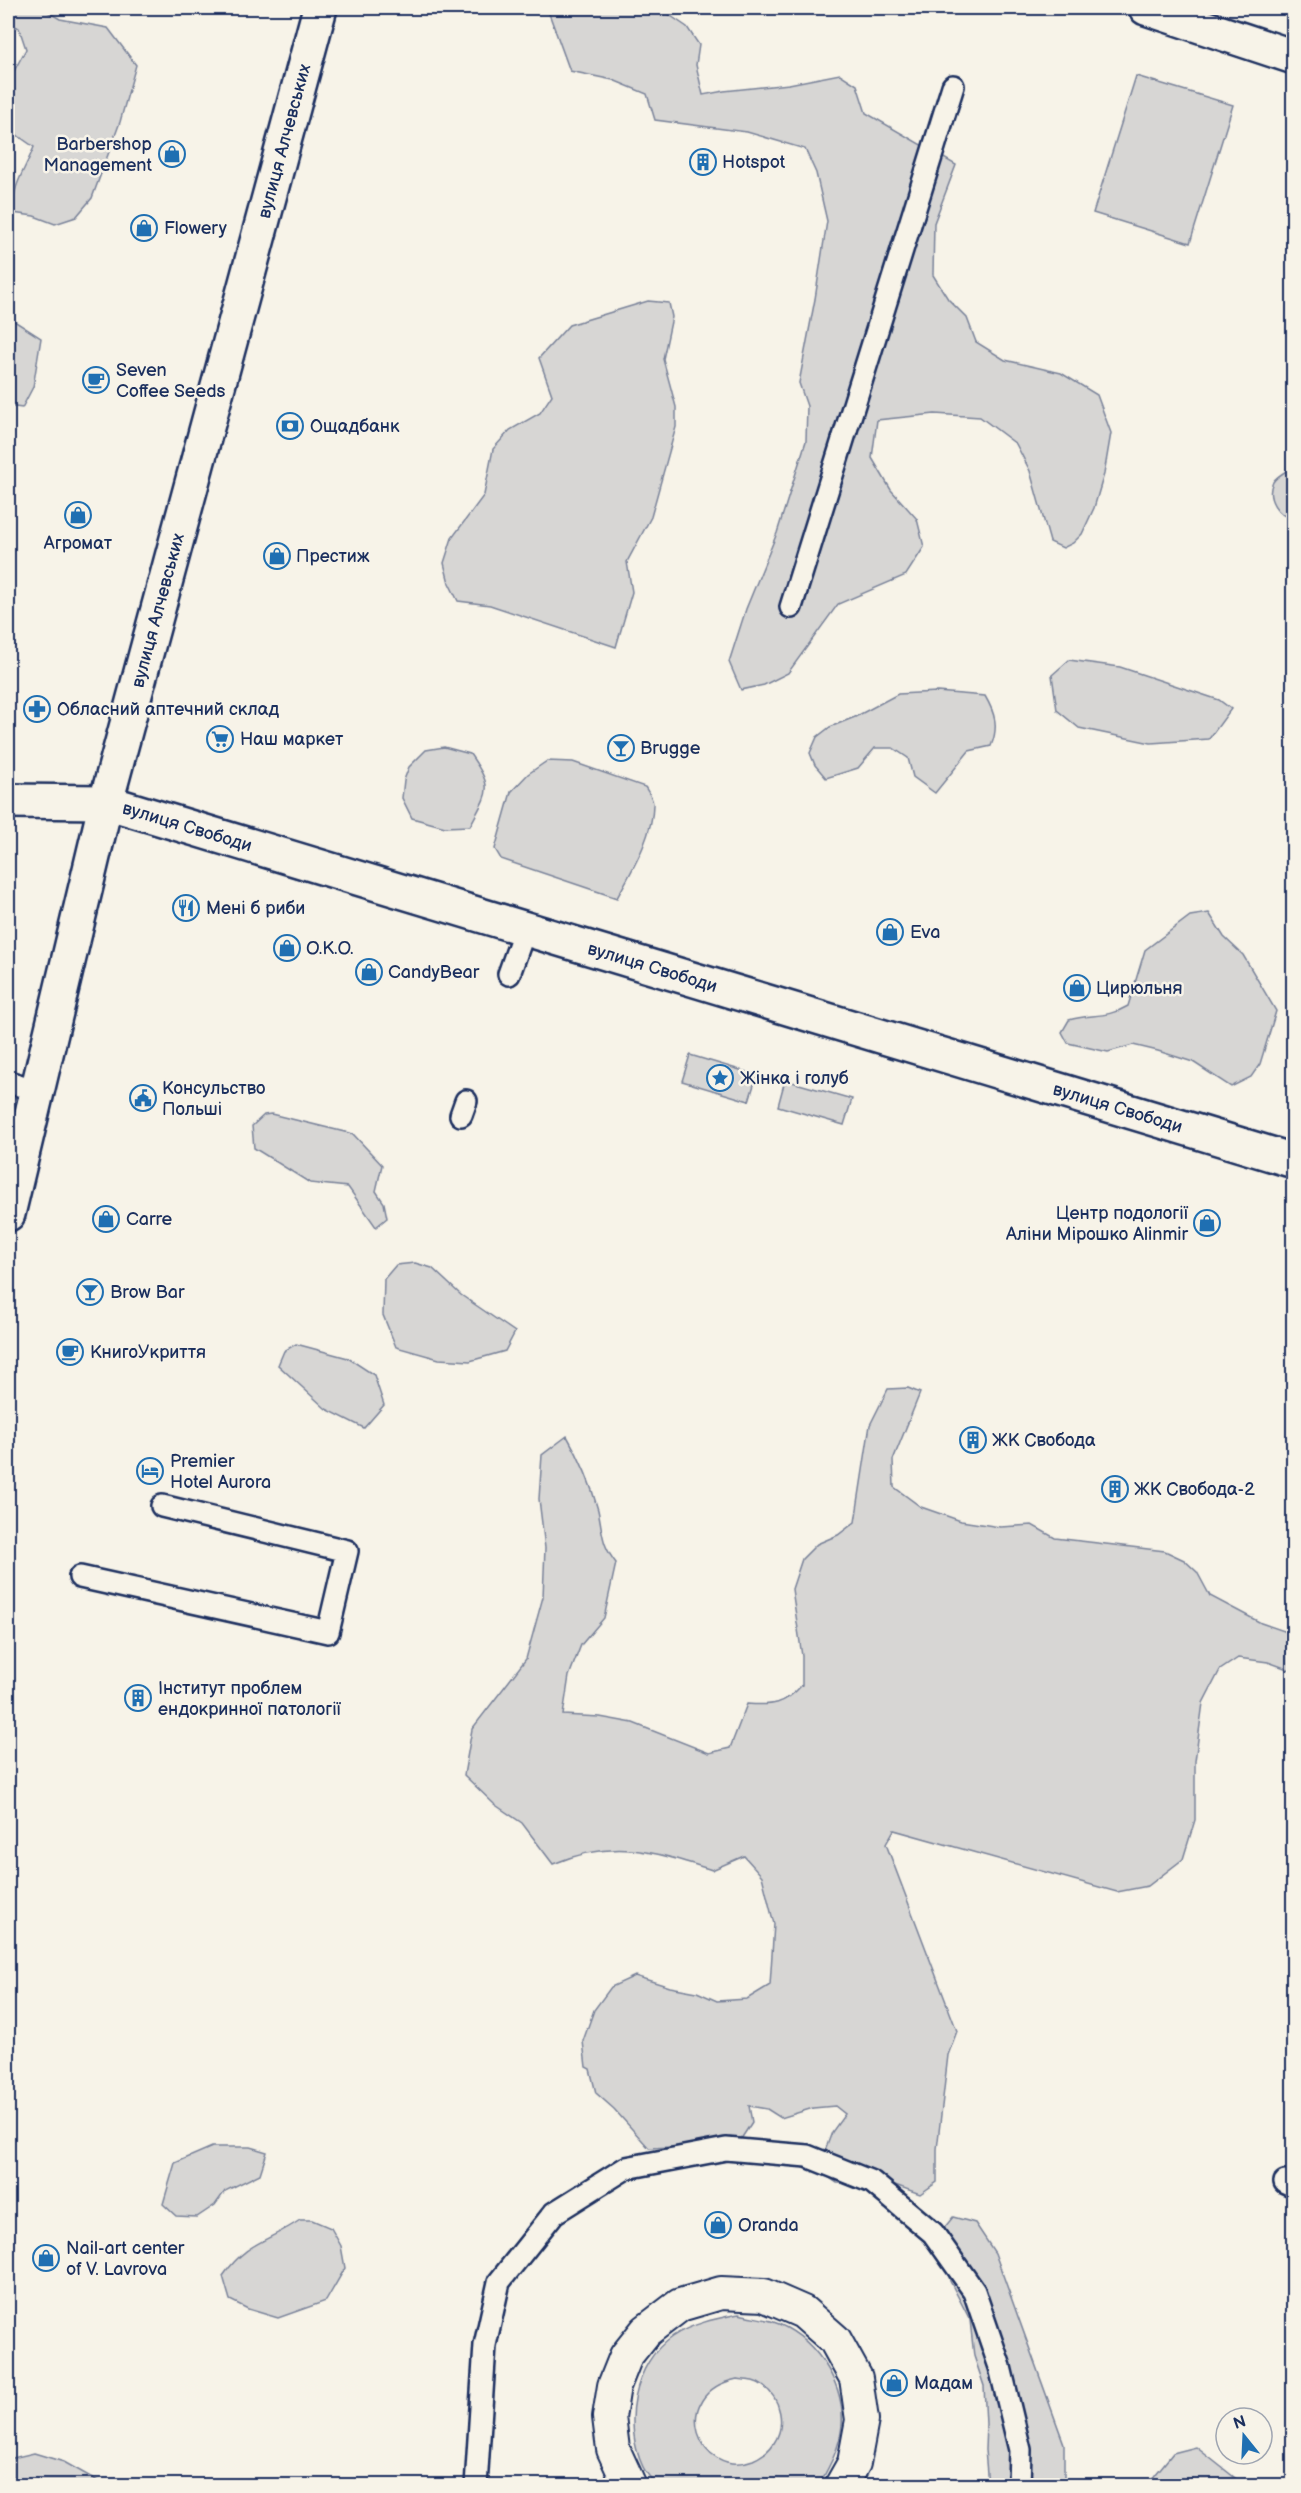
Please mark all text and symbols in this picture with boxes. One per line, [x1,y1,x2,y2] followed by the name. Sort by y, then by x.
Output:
[253,62,315,221] street label: вулиця Алчевських
[44,134,152,176] place label: Barbershop Management
[157,139,187,169] shop icon: Barbershop Management
[688,147,718,177] building icon: Hotspot
[722,152,786,173] place label: Hotspot
[129,213,159,243] shop icon: Flowery
[164,218,228,239] place label: Flowery
[116,360,225,402] place label: Seven Coffee Seeds
[81,365,111,395] cafe icon: Seven Coffee Seeds
[275,411,305,441] bank icon: Ощадбанк
[310,416,400,437] place label: Ощадбанк
[63,500,93,530] shop icon: Агромат
[127,531,188,690] street label: вулиця Алчевських
[43,533,113,554] place label: Агромат
[262,541,292,571] shop icon: Престиж
[296,546,370,567] place label: Престиж
[22,694,52,724] pharmacy icon: Обласний аптечний склад
[57,699,279,720] place label: Обласний аптечний склад
[205,724,235,754] supermarket icon: Наш маркет
[240,729,344,750] place label: Наш маркет
[606,733,636,763] bar icon: Brugge
[640,738,701,759] place label: Brugge
[120,797,255,856] street label: вулиця Свободи
[171,893,201,923] restaurant icon: Мені б риби
[206,898,305,919] place label: Мені б риби
[875,917,905,947] shop icon: Eva
[910,922,941,943] place label: Eva
[272,933,302,963] shop icon: O.K.O.
[306,938,354,959] place label: O.K.O.
[585,938,720,997] street label: вулиця Свободи
[354,957,384,987] shop icon: CandyBear
[388,962,480,983] place label: CandyBear
[1062,973,1092,1003] shop icon: Цирюльня
[1096,978,1183,999] place label: Цирюльня
[705,1063,735,1093] place icon: Жінка і голуб
[740,1068,849,1089] place label: Жінка і голуб
[162,1078,265,1120] place label: Консульство Польші
[1050,1078,1185,1137] street label: вулиця Свободи
[128,1083,158,1113] public building icon: Консульство Польші
[1005,1203,1189,1245] place label: Центр подології Аліни Мірошко Alinmir
[91,1204,121,1234] shop icon: Carre
[1192,1208,1222,1238] shop icon: Центр подології Аліни Мірошко Alinmir
[126,1209,173,1230] place label: Carre
[75,1277,105,1307] bar icon: Brow Bar
[110,1282,185,1303] place label: Brow Bar
[55,1337,85,1367] cafe icon: КнигоУкриття
[90,1342,206,1363] place label: КнигоУкриття
[958,1425,988,1455] building icon: ЖК Свобода
[992,1430,1096,1451] place label: ЖК Свобода
[170,1451,271,1493] place label: Premier Hotel Aurora
[135,1456,165,1486] hotel icon: Premier Hotel Aurora
[1100,1474,1130,1504] building icon: ЖК Свобода-2
[1134,1479,1255,1500] place label: ЖК Свобода-2
[158,1678,342,1720] place label: Інститут проблем ендокринної патології
[123,1683,153,1713] building icon: Інститут проблем ендокринної патології
[703,2210,733,2240] shop icon: Oranda
[738,2215,799,2236] place label: Oranda
[66,2238,185,2280] place label: Nail-art center of V. Lavrova
[31,2243,61,2273] shop icon: Nail-art center of V. Lavrova
[879,2368,909,2398] shop icon: Мадам
[914,2373,973,2394] place label: Мадам
[1214,2406,1274,2466] north arrow
[1231,2412,1248,2434] text: N

